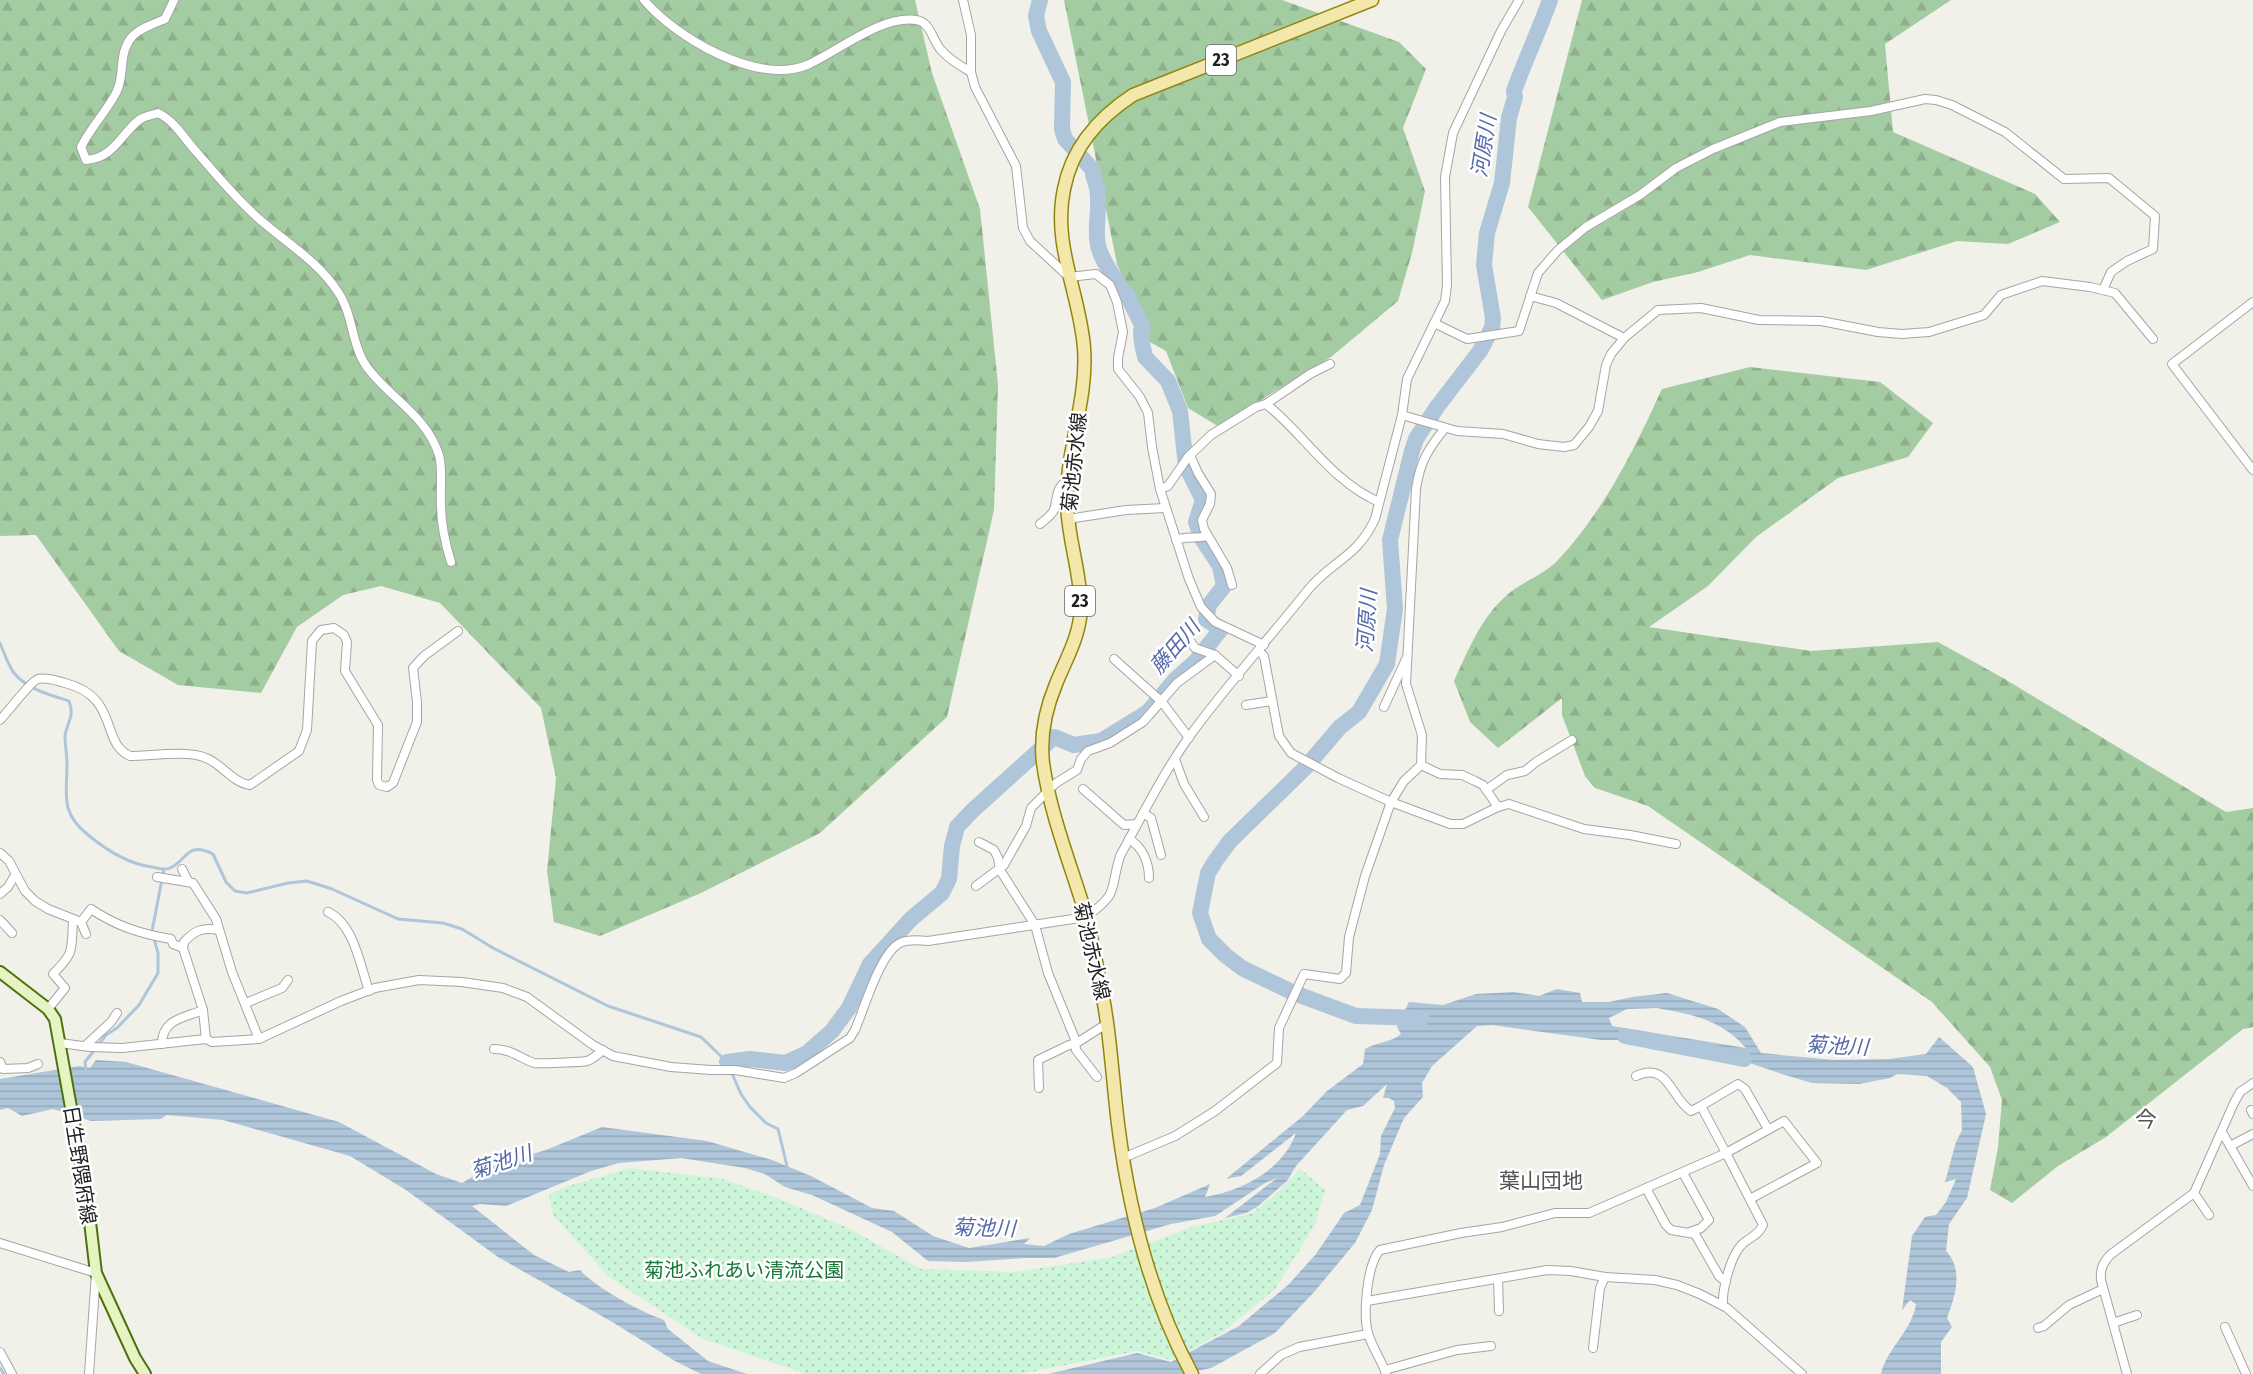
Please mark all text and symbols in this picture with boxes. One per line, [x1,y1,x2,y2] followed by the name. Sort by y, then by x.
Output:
[1206,45,1236,75] road number: 23
[1466,111,1502,179] water label: 河原川
[1057,411,1091,513] street label: 菊池赤水線
[1065,586,1095,616] road number: 23
[1352,587,1382,653] water label: 河原川
[1145,613,1207,679] water label: 藤田川
[1069,900,1115,1002] street label: 菊池赤水線
[1805,1031,1871,1061] water label: 菊池川
[59,1104,101,1226] street label: 日生野隈府線
[2135,1106,2157,1133] district label: 今
[467,1139,537,1184] water label: 菊池川
[1499,1168,1583,1194] district label: 葉山団地
[952,1214,1018,1242] water label: 菊池川
[644,1258,844,1282] park label: 菊池ふれあい清流公園

